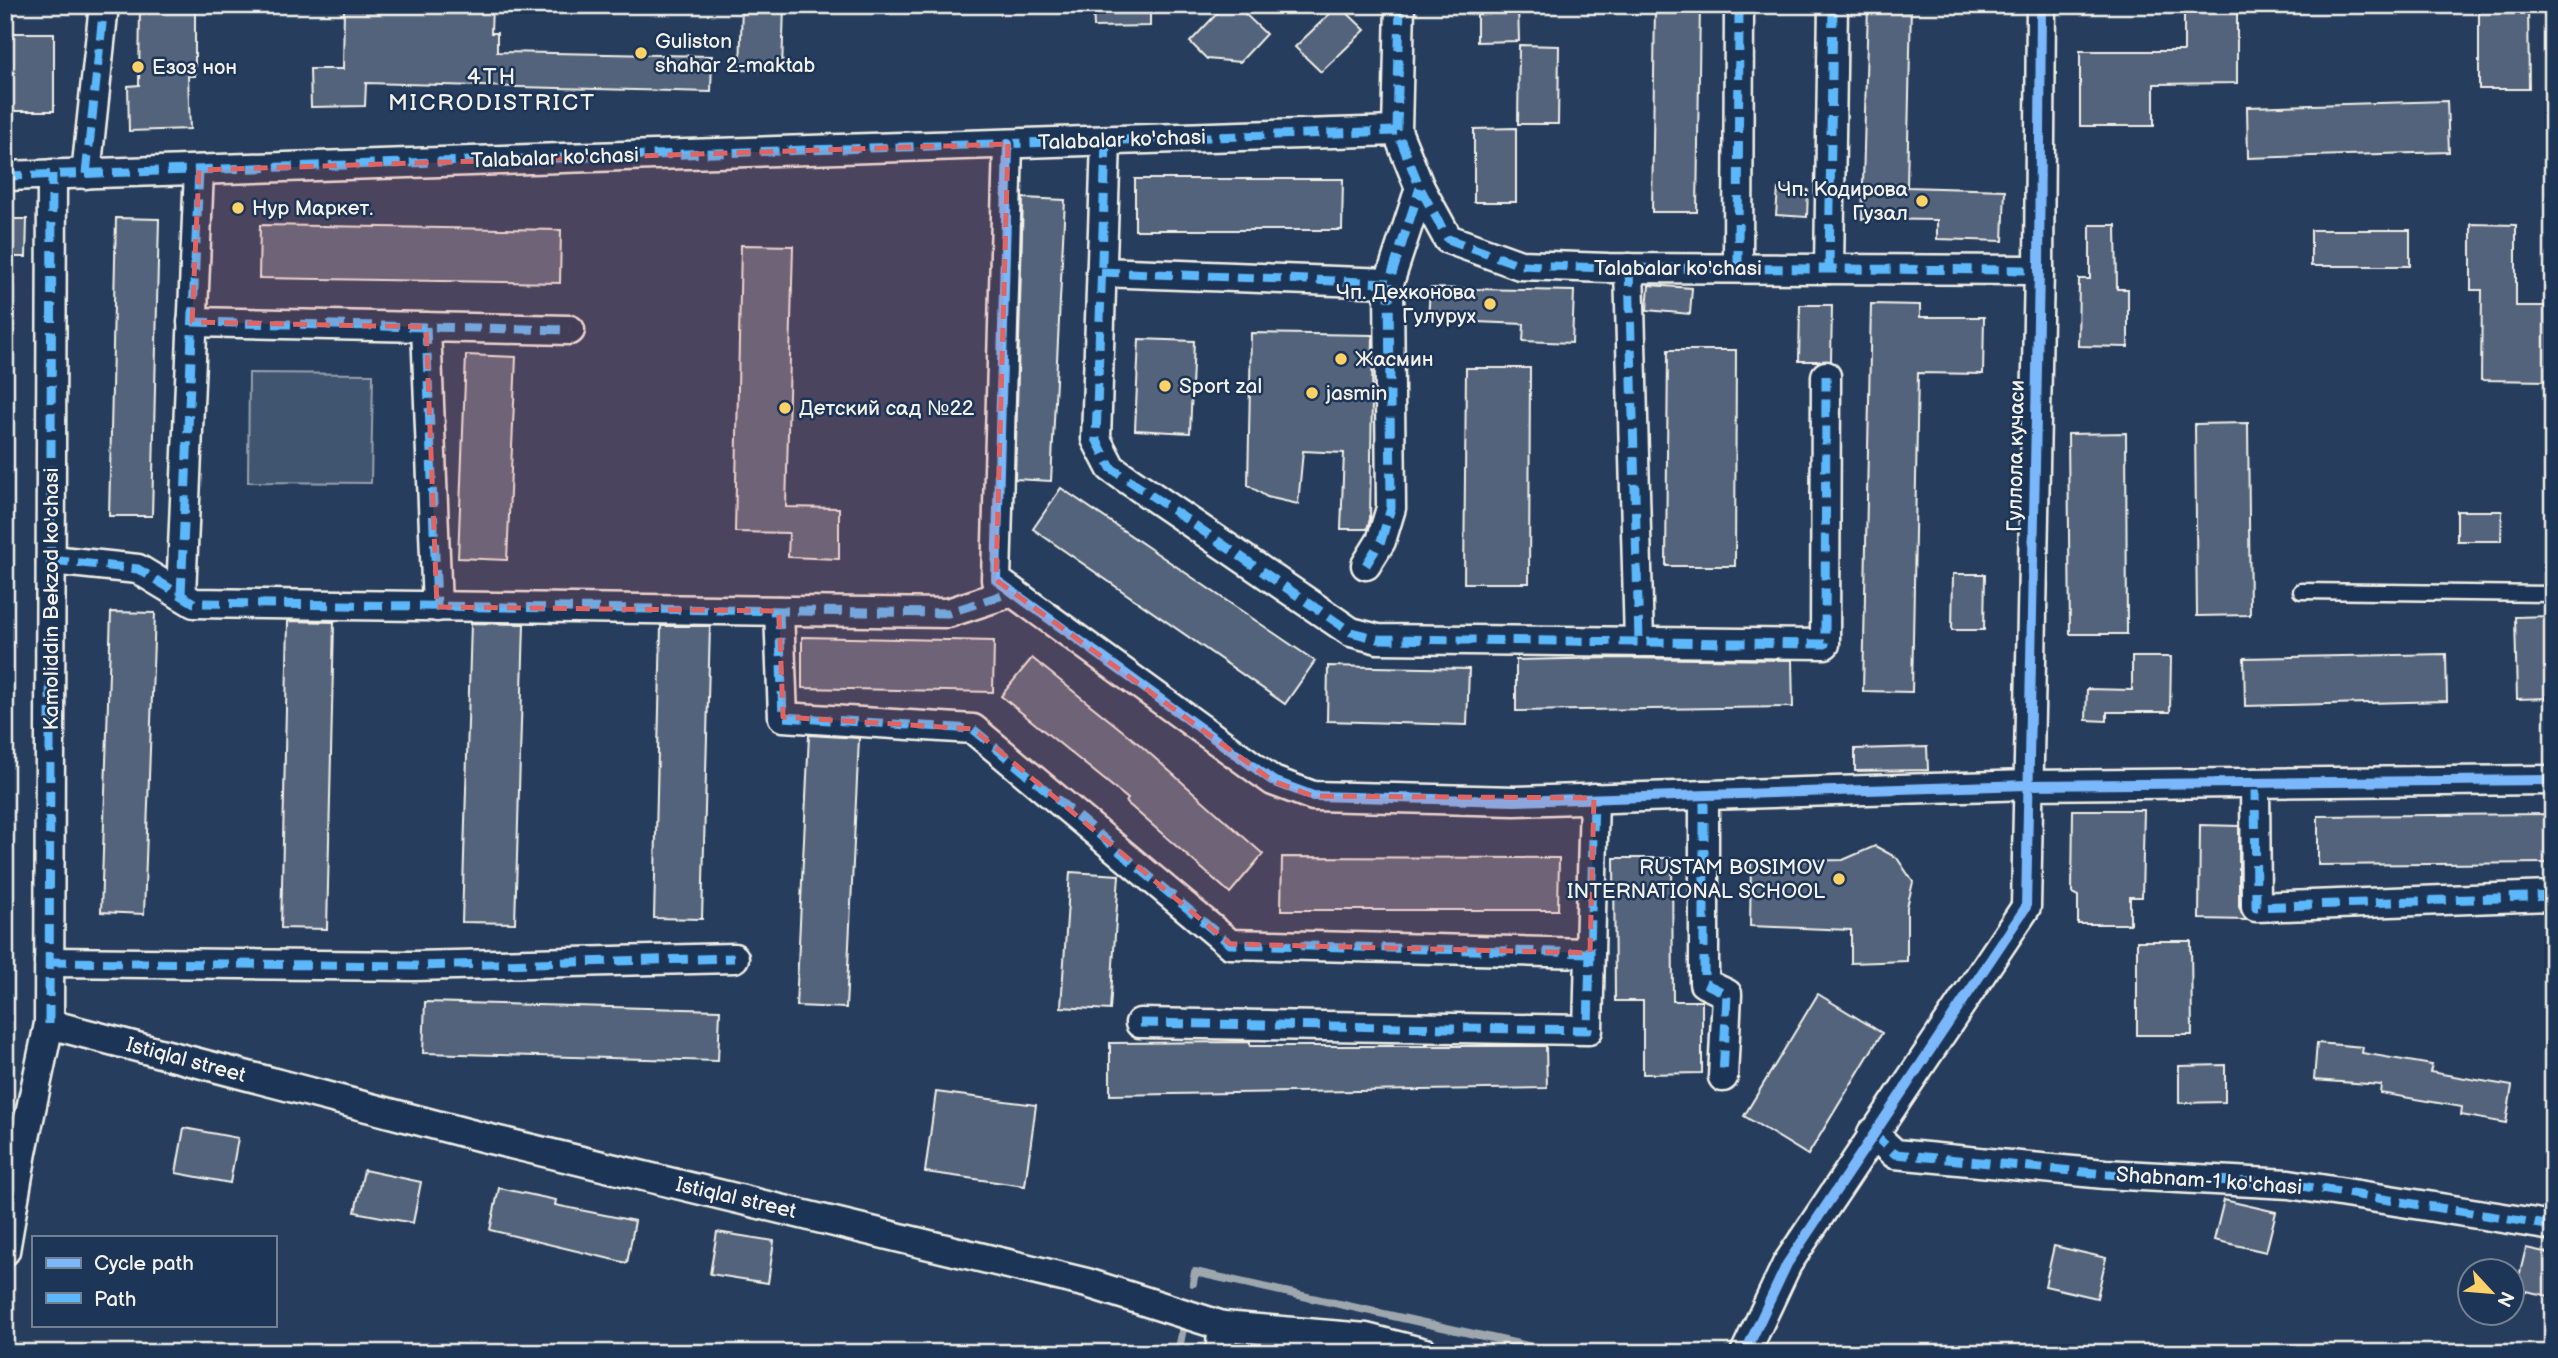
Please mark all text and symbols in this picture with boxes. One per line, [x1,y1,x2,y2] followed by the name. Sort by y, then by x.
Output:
[655,29,816,78] place label: Guliston shahar 2-maktab
[633,45,649,61] marker: Guliston shahar 2-maktab
[152,55,237,80] place label: Езоз нон
[130,59,146,75] marker: Езоз нон
[388,63,596,117] district label: 4TH MICRODISTRICT
[1038,125,1206,155] street label: Talabalar ko'chasi
[471,143,639,173] street label: Talabalar ko'chasi
[1778,177,1909,226] place label: Чп. Кодирова Гузал
[1914,193,1930,209] marker: Чп. Кодирова Гузал
[252,196,373,221] place label: Нур Маркет.
[230,200,246,216] marker: Нур Маркет.
[1594,256,1762,281] street label: Talabalar ko'chasi
[1336,280,1477,329] place label: Чп. Дехконова Гулурух
[1482,296,1498,312] marker: Чп. Дехконова Гулурух
[1355,347,1434,372] place label: Жасмин
[1333,351,1349,367] marker: Жасмин
[1179,374,1262,399] place label: Sport zal
[1157,378,1173,394] marker: Sport zal
[2002,380,2030,532] street label: Гуллола кучаси
[1325,381,1387,406] place label: jasmin
[1304,385,1320,401] marker: jasmin
[799,396,975,421] place label: Детский сад №22
[777,400,793,416] marker: Детский сад №22
[39,467,64,731] street label: Kamoliddin Bekzod ko'chasi
[1567,855,1825,904] place label: RUSTAM BOSIMOV INTERNATIONAL SCHOOL
[1831,871,1847,887] marker: RUSTAM BOSIMOV INTERNATIONAL SCHOOL
[124,1032,249,1088] street label: Istiqlal street
[2115,1162,2303,1200] street label: Shabnam-1 ko'chasi
[673,1172,799,1224] street label: Istiqlal street
[32,1236,276,1326] legend
[94,1251,194,1276] text: Cycle path
[2456,1256,2526,1326] north arrow
[94,1287,136,1312] text: Path
[2491,1287,2518,1310] text: N

